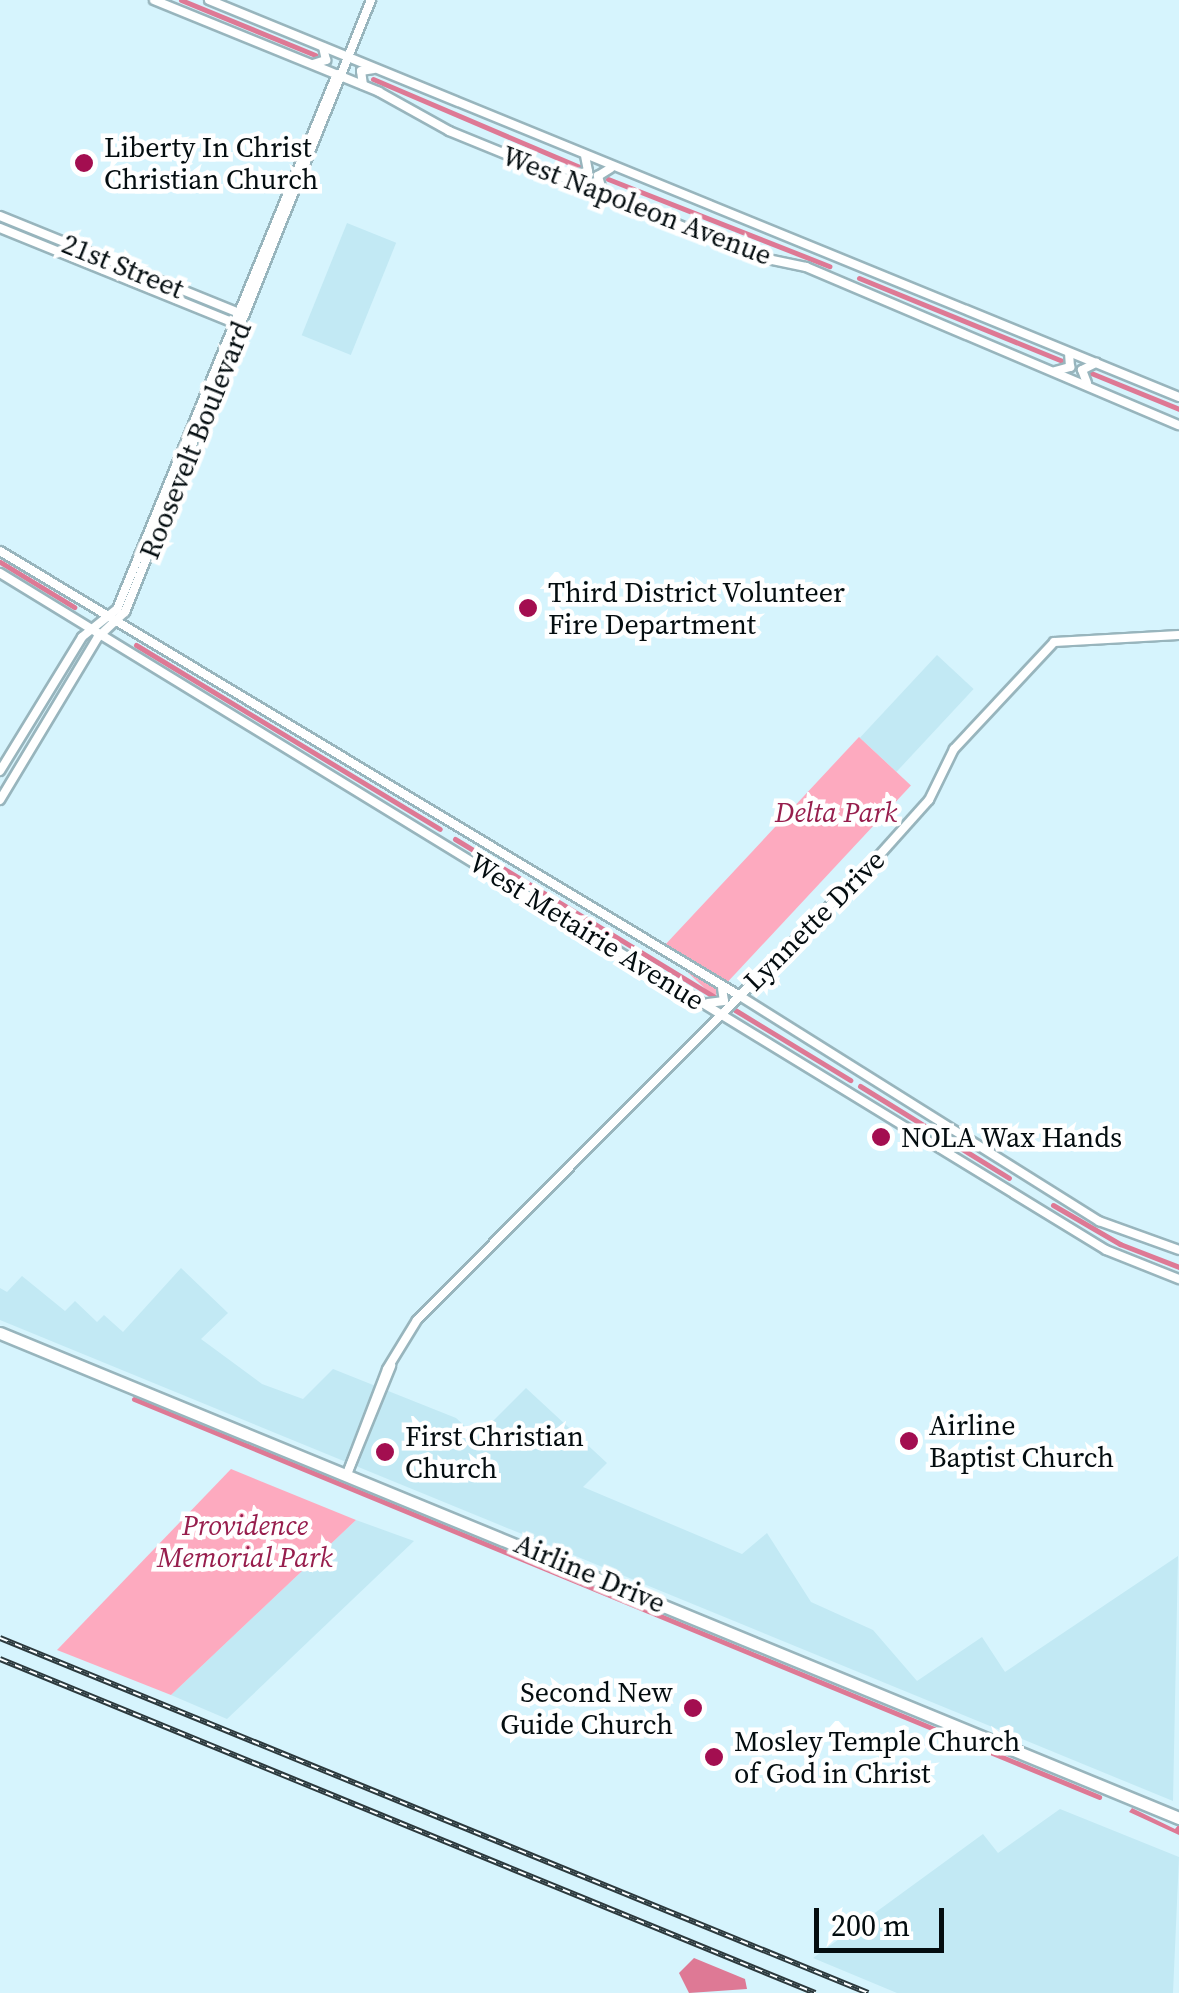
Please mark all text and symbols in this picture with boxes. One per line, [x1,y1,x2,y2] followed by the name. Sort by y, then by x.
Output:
[104,130,318,196] place label: Liberty In Christ Christian Church
[498,138,776,272] street label: West Napoleon Avenue
[73,152,95,174] marker: Liberty In Christ Christian Church
[57,226,189,306] street label: 21st Street
[132,316,258,564] street label: Roosevelt Boulevard
[548,575,846,641] place label: Third District Volunteer Fire Department
[517,597,539,619] marker: Third District Volunteer Fire Department
[775,795,897,829] park label: Delta Park
[737,843,891,997] street label: Lynnette Drive
[463,845,711,1017] street label: West Metairie Avenue
[901,1120,1123,1154] place label: NOLA Wax Hands
[870,1126,892,1148] marker: NOLA Wax Hands
[929,1408,1114,1474] place label: Airline Baptist Church
[405,1419,584,1485] place label: First Christian Church
[898,1430,920,1452] marker: Airline Baptist Church
[374,1441,396,1463] marker: First Christian Church
[157,1508,333,1574] park label: Providence Memorial Park
[510,1526,670,1620] street label: Airline Drive
[500,1675,673,1741] place label: Second New Guide Church
[682,1697,704,1719] marker: Second New Guide Church
[734,1724,1021,1790] place label: Mosley Temple Church of God in Christ
[703,1746,725,1768] marker: Mosley Temple Church of God in Christ
[819,1888,949,1950] scale bar
[831,1905,910,1946] text: 200 m

